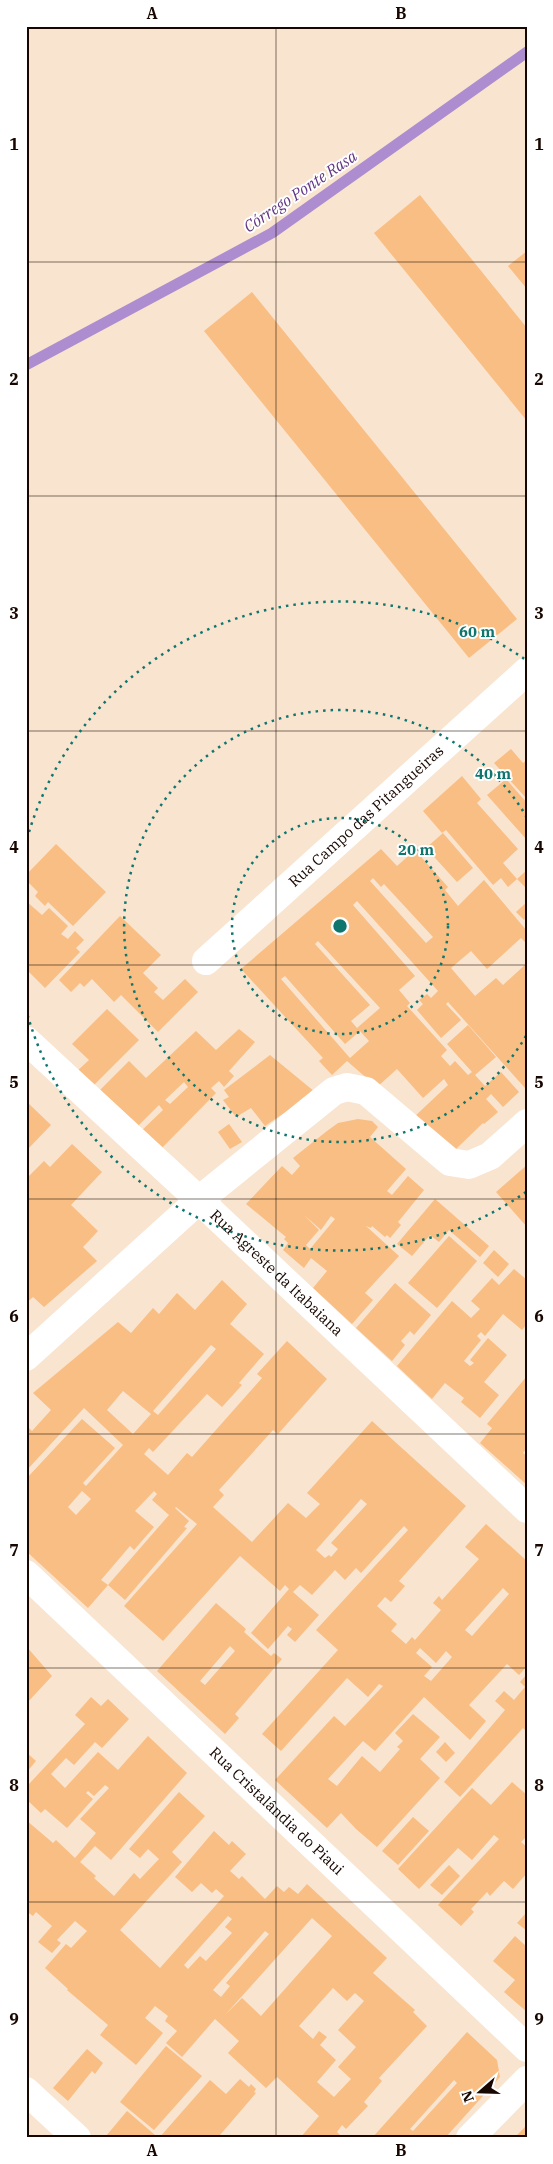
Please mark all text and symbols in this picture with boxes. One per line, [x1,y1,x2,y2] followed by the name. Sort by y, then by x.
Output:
[146,3,158,23] text: A
[395,3,407,23] text: B
[9,134,19,154] text: 1
[534,134,544,154] text: 1
[240,146,361,236] water label: Córrego Ponte Rasa
[9,369,19,389] text: 2
[534,369,544,389] text: 2
[9,603,19,623] text: 3
[534,603,544,623] text: 3
[459,622,495,641] text: 60 m
[285,741,447,891] street label: Rua Campo das Pitangueiras
[475,764,511,783] text: 40 m
[9,837,19,857] text: 4
[534,837,544,857] text: 4
[398,840,434,859] text: 20 m
[331,917,349,935] centre of rings
[9,1072,19,1092] text: 5
[534,1072,544,1092] text: 5
[206,1205,347,1340] street label: Rua Agreste da Itabaiana
[9,1306,19,1326] text: 6
[534,1306,544,1326] text: 6
[9,1540,19,1560] text: 7
[534,1540,544,1560] text: 7
[206,1743,348,1879] street label: Rua Cristalândia do Piaui
[9,1775,19,1795] text: 8
[534,1775,544,1795] text: 8
[9,2009,19,2029] text: 9
[534,2009,544,2029] text: 9
[456,2066,506,2116] north arrow
[457,2088,478,2105] text: N
[146,2140,158,2160] text: A
[395,2140,407,2160] text: B

